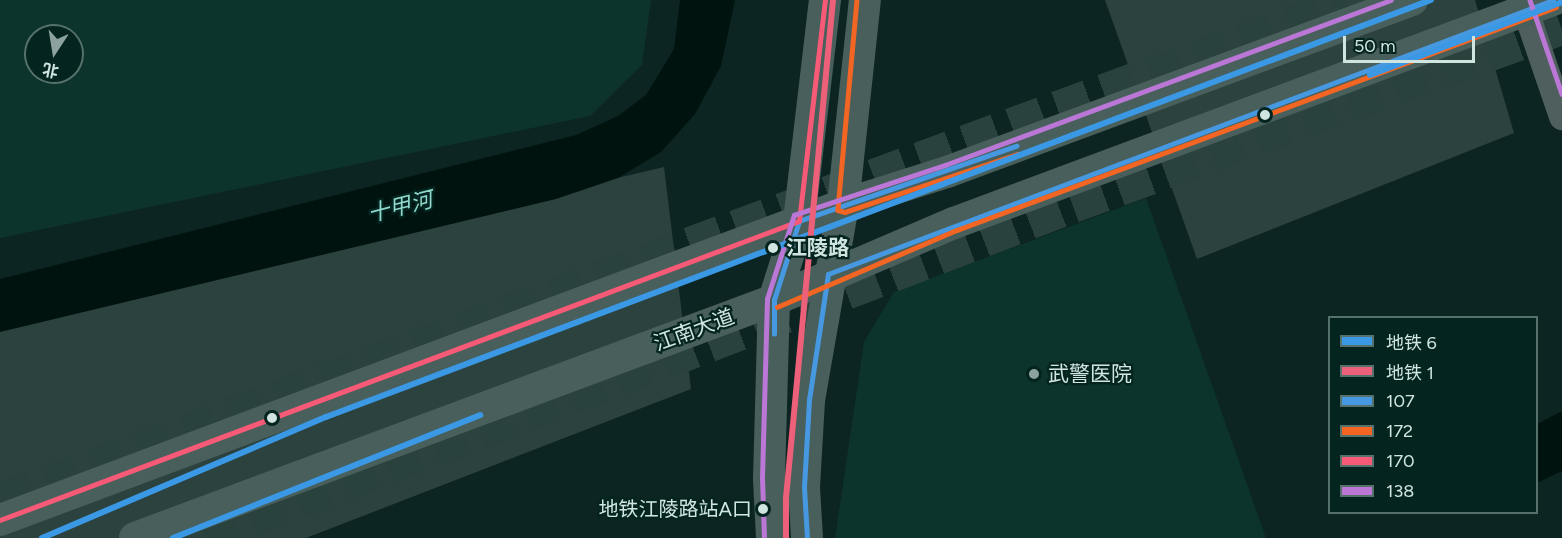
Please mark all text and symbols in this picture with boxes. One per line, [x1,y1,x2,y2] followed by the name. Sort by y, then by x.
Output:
[24,24,84,84] north arrow
[1346,24,1478,62] scale bar
[1354,35,1396,57] text: 50 m
[41,59,60,81] text: 北
[1259,109,1271,121] unlabelled marker
[365,186,435,228] water label: 十甲河
[786,235,849,261] place label: 江陵路
[764,239,782,257] marker: 江陵路
[650,304,738,356] street label: 江南大道
[1328,316,1538,514] legend
[1386,332,1437,354] text: 地铁 6
[1048,361,1132,387] place label: 武警医院
[1386,362,1434,384] text: 地铁 1
[1025,365,1043,383] marker: 武警医院
[1386,390,1415,412] text: 107
[266,412,278,424] unlabelled marker
[1386,420,1413,442] text: 172
[1386,450,1415,472] text: 170
[1386,480,1414,502] text: 138
[598,497,752,521] place label: 地铁江陵路站A口
[757,503,769,515] marker: 地铁江陵路站A口

